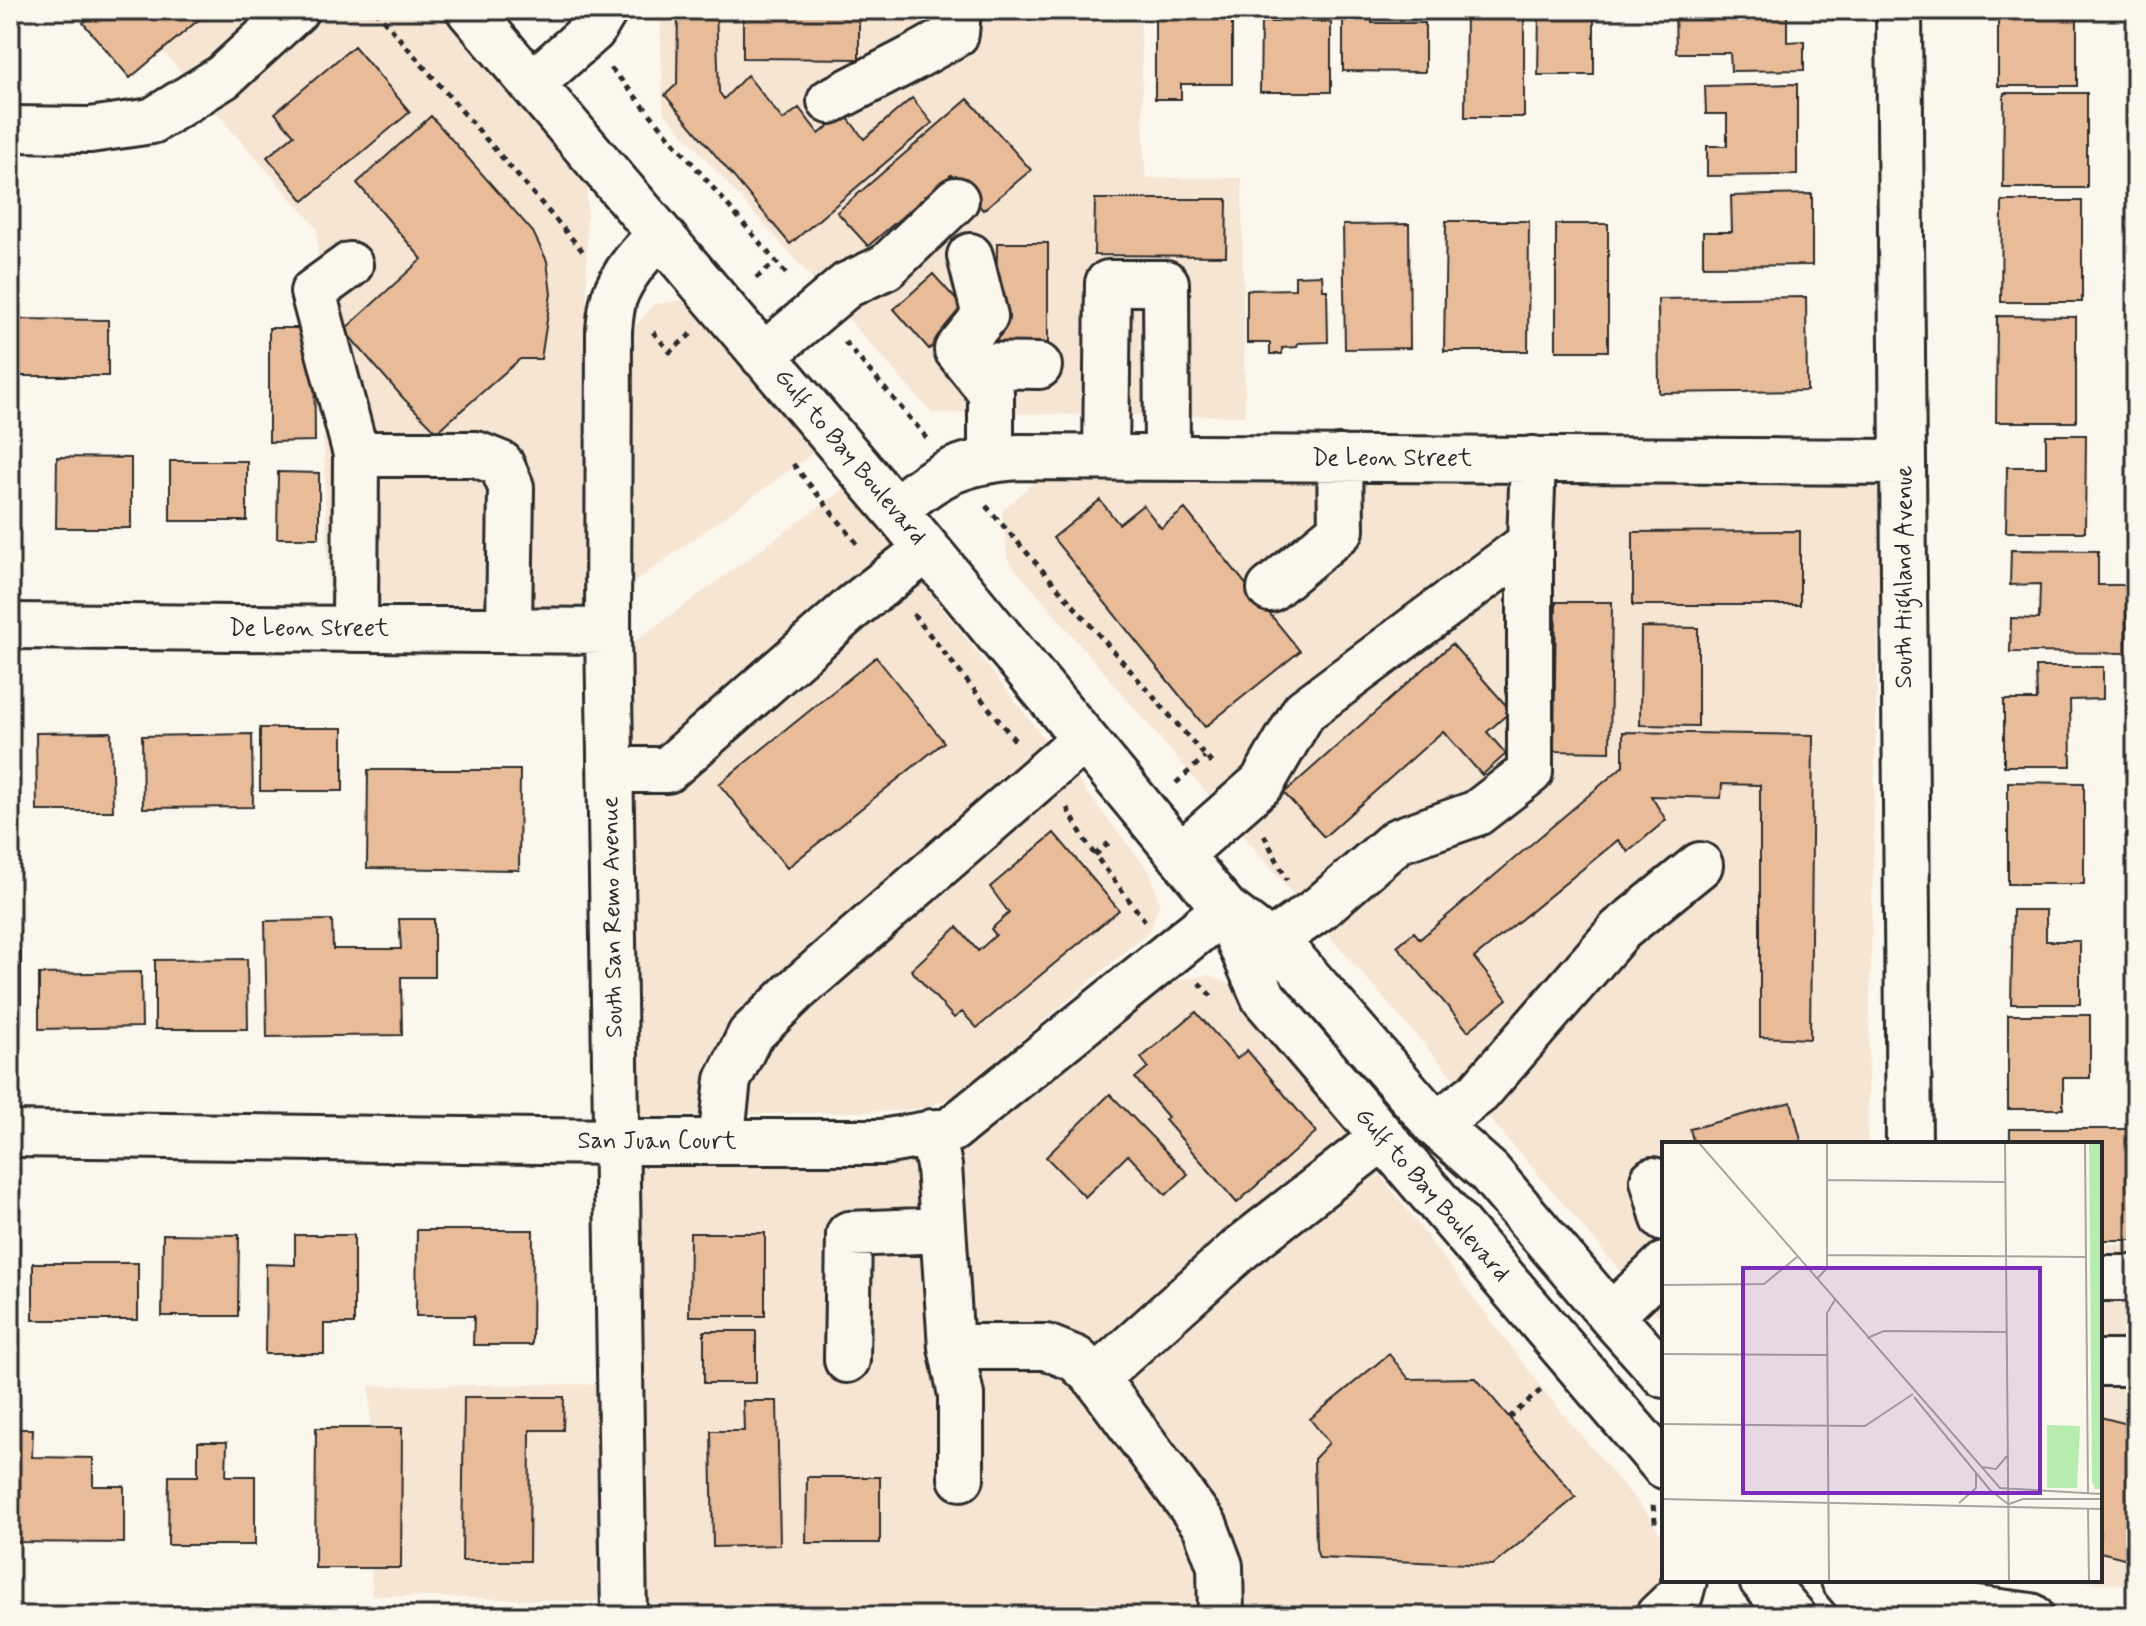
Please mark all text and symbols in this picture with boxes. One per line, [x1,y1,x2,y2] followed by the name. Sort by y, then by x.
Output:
[767,362,933,552] street label: Gulf to Bay Boulevard
[1312,443,1472,474] street label: De Leon Street
[1889,465,1923,689] street label: South Highland Avenue
[229,613,389,644] street label: De Leon Street
[595,796,631,1038] street label: South San Remo Avenue
[1348,1101,1516,1289] street label: Gulf to Bay Boulevard
[577,1126,737,1157] street label: San Juan Court
[1662,1142,2102,1582] inset map

